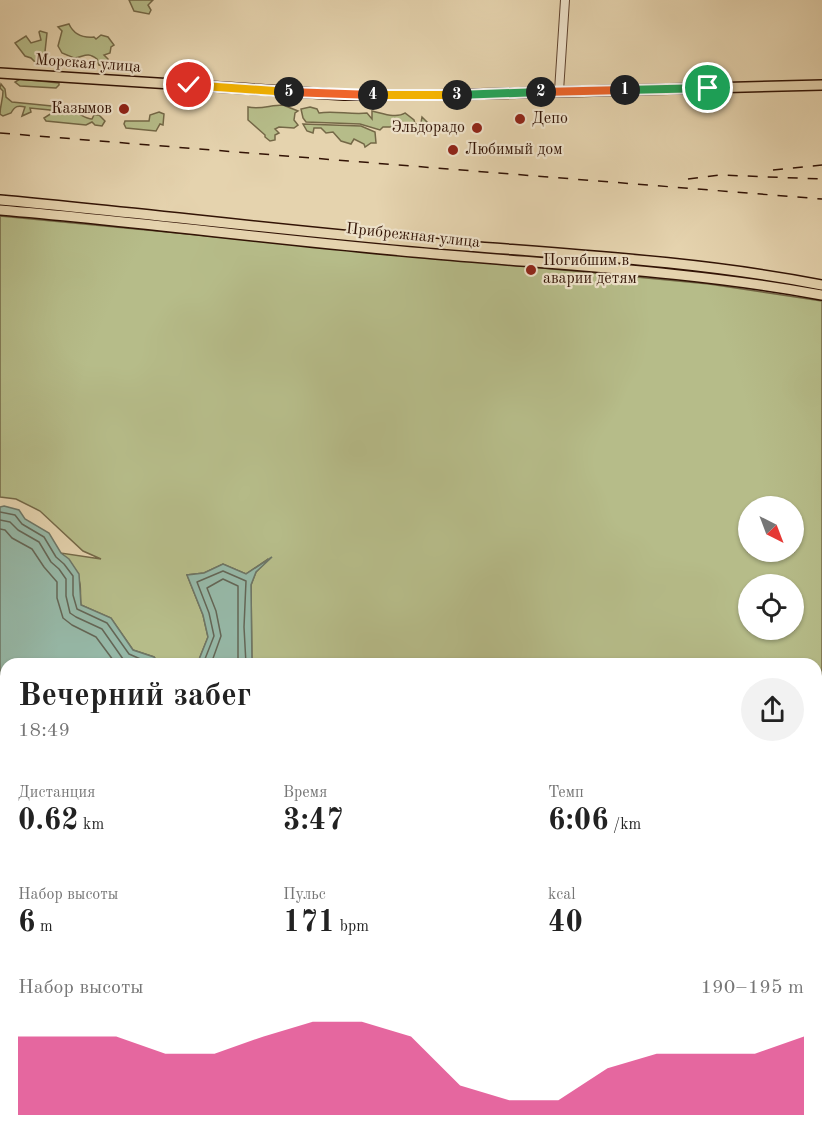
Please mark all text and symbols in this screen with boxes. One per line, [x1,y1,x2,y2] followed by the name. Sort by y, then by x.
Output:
[34,52,142,76] street label: Морская улица
[163,59,214,110] pin
[682,62,733,113] pin
[172,68,205,101] icon: check
[691,71,724,104] icon: arrive
[610,75,640,105] pin: 1
[274,77,304,107] pin: 5
[526,77,556,107] pin: 2
[358,80,388,110] pin: 4
[442,80,472,110] pin: 3
[620,82,630,98] text: 1
[284,84,294,100] text: 5
[536,84,546,100] text: 2
[368,87,378,103] text: 4
[452,87,462,103] text: 3
[51,101,112,117] place label: Казымов
[117,102,131,116] marker: Казымов
[532,111,568,127] place label: Депо
[513,112,527,126] marker: Депо
[391,120,465,136] place label: Эльдорадо
[470,121,484,135] marker: Эльдорадо
[465,142,562,158] place label: Любимый дом
[446,143,460,157] marker: Любимый дом
[345,221,481,251] street label: Прибрежная улица
[543,253,637,287] place label: Погибшим в аварии детям
[524,263,538,277] marker: Погибшим в аварии детям
[738,496,804,562] north arrow
[738,496,804,640] map controls
[738,574,804,640] button: locate
[741,678,804,741] button: share
[18,680,251,713] text: Вечерний забег
[18,721,70,741] text: 18:49
[18,785,95,801] text: Дистанция
[283,785,327,801] text: Время
[548,785,584,801] text: Темп
[18,806,79,836] text: 0.62
[283,806,344,836] text: 3:47
[548,806,609,836] text: 6:06
[79,817,104,833] text: km
[609,817,641,833] text: /km
[18,887,118,903] text: Набор высоты
[283,887,326,903] text: Пульс
[548,887,576,903] text: kcal
[18,908,35,938] text: 6
[283,908,335,938] text: 171
[548,908,583,938] text: 40
[35,919,53,935] text: m
[335,919,369,935] text: bpm
[18,978,144,998] text: Набор высоты
[701,978,804,998] text: 190–195 m

